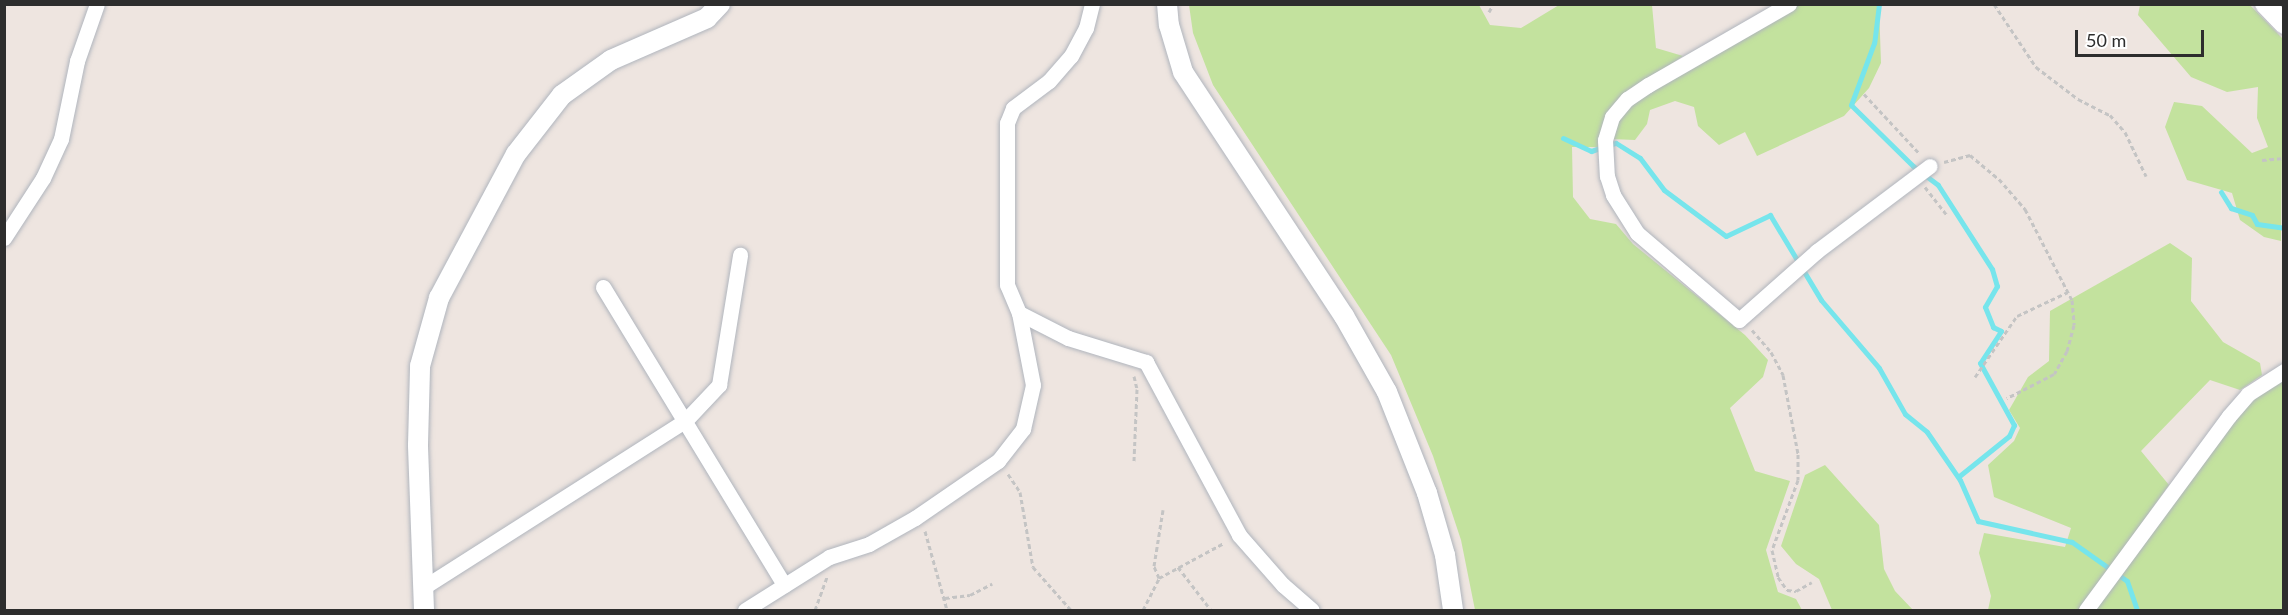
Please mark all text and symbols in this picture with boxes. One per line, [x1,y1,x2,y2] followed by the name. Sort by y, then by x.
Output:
[2078,18,2207,56] scale bar
[2086,29,2126,51] text: 50 m

